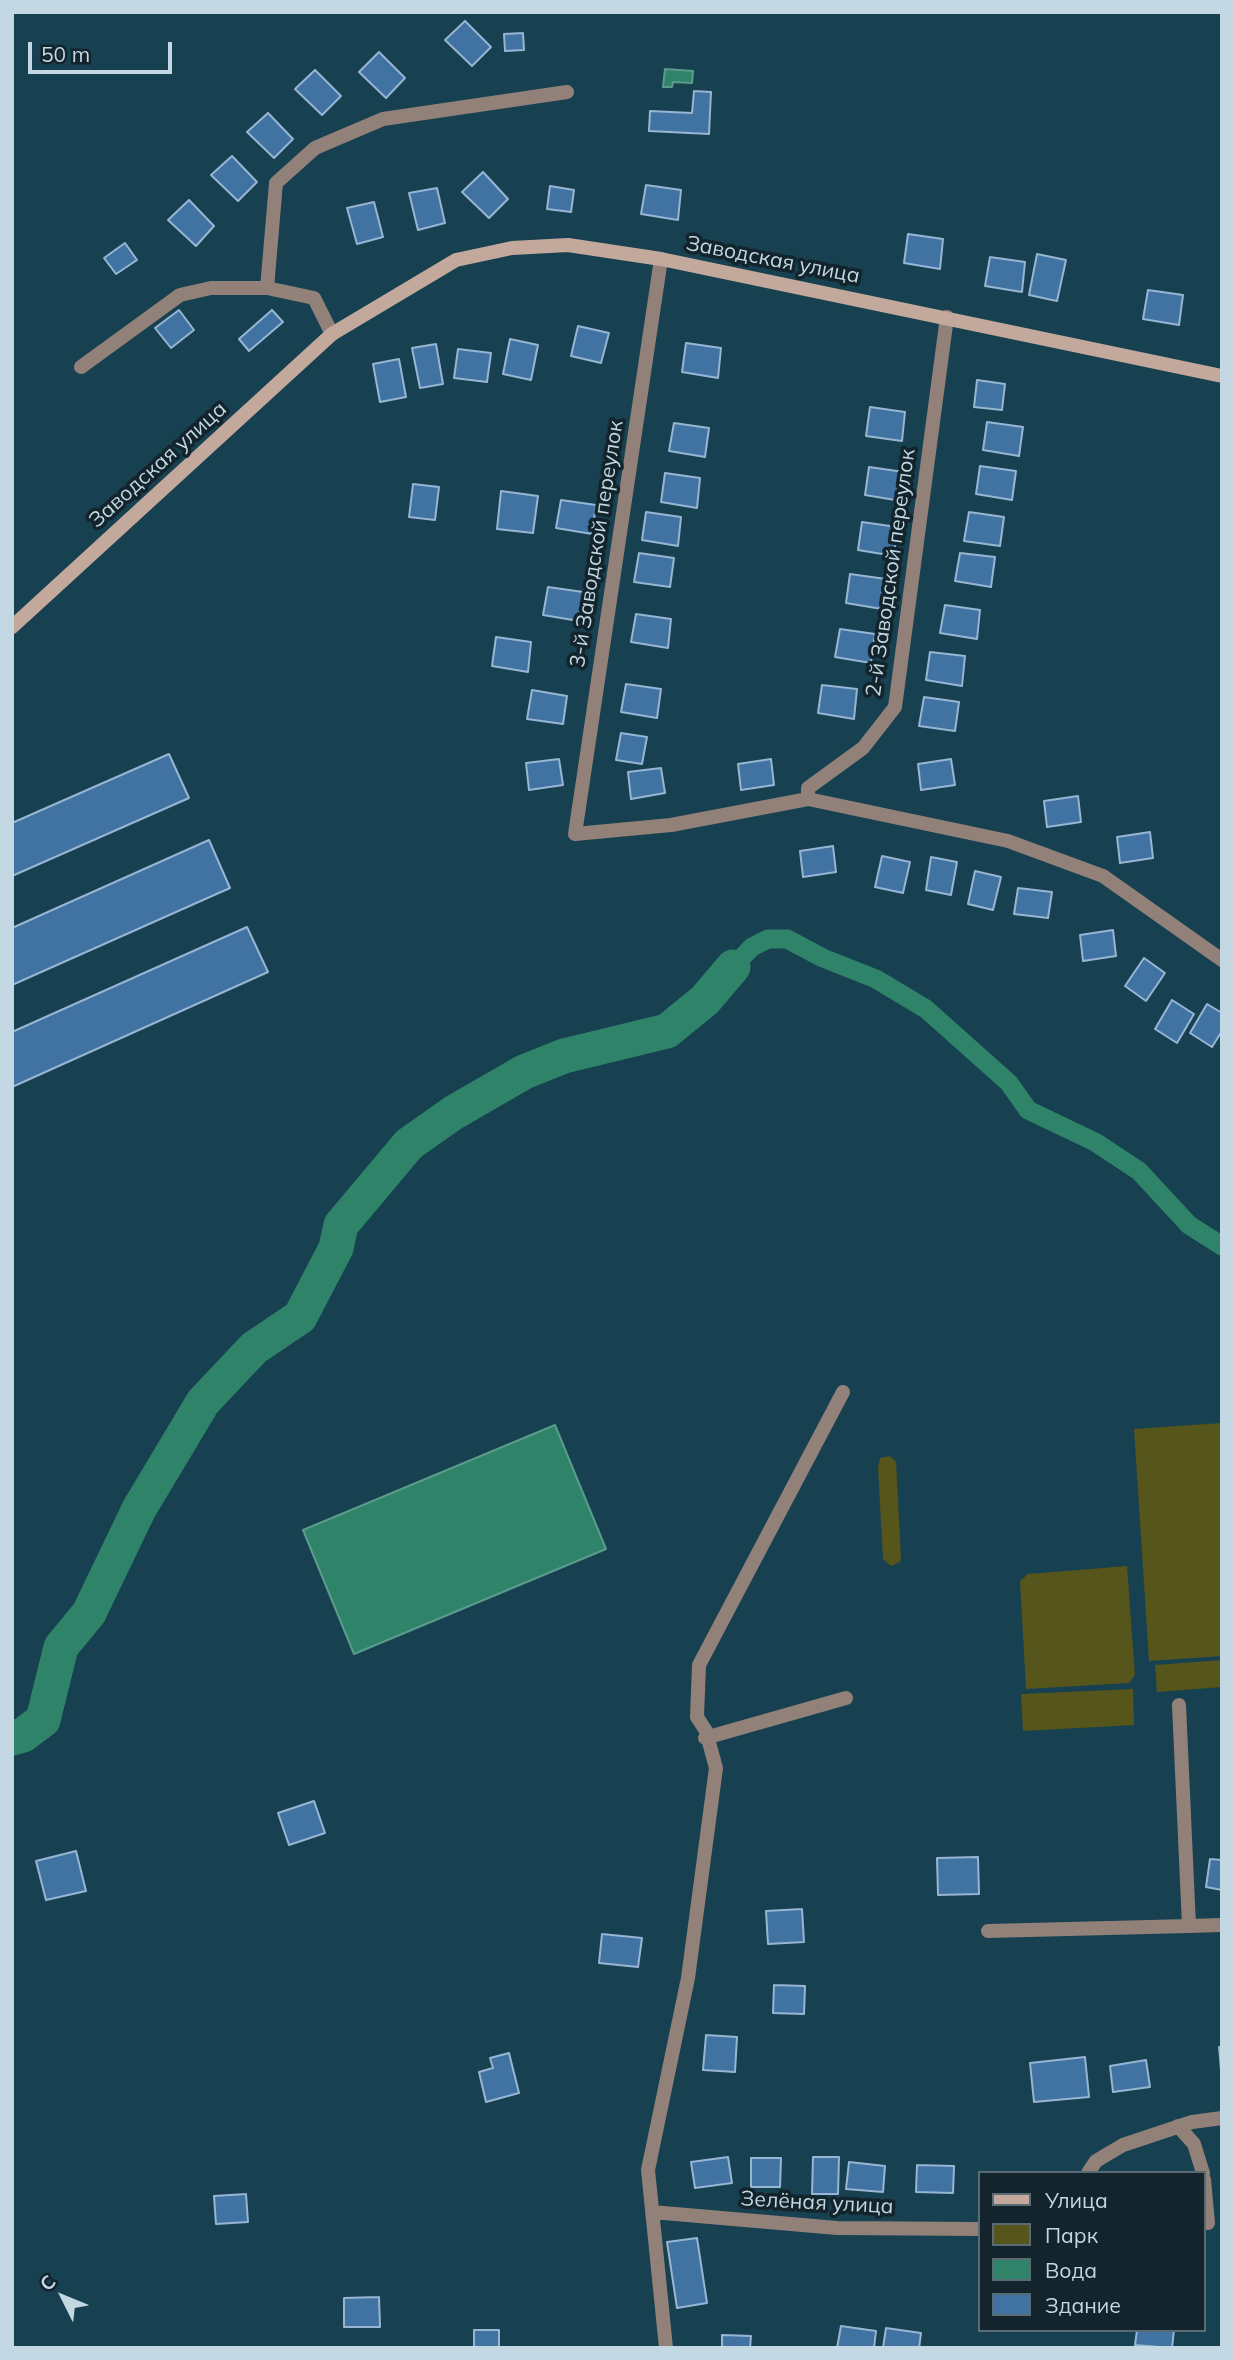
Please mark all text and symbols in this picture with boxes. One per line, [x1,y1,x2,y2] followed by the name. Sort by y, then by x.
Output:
[32,28,175,72] scale bar
[41,41,90,67] text: 50 m
[684,231,862,289] street label: Заводская улица
[84,397,232,533] street label: Заводская улица
[565,419,629,669] street label: 3-й Заводской переулок
[861,448,921,698] street label: 2-й Заводской переулок
[978,2171,1206,2332] legend
[740,2186,894,2220] street label: Зелёная улица
[1045,2187,1108,2213] text: Улица
[1045,2222,1098,2248] text: Парк
[1045,2257,1097,2283] text: Вода
[28,2262,98,2332] north arrow
[34,2270,61,2296] text: С
[1045,2292,1121,2318] text: Здание

